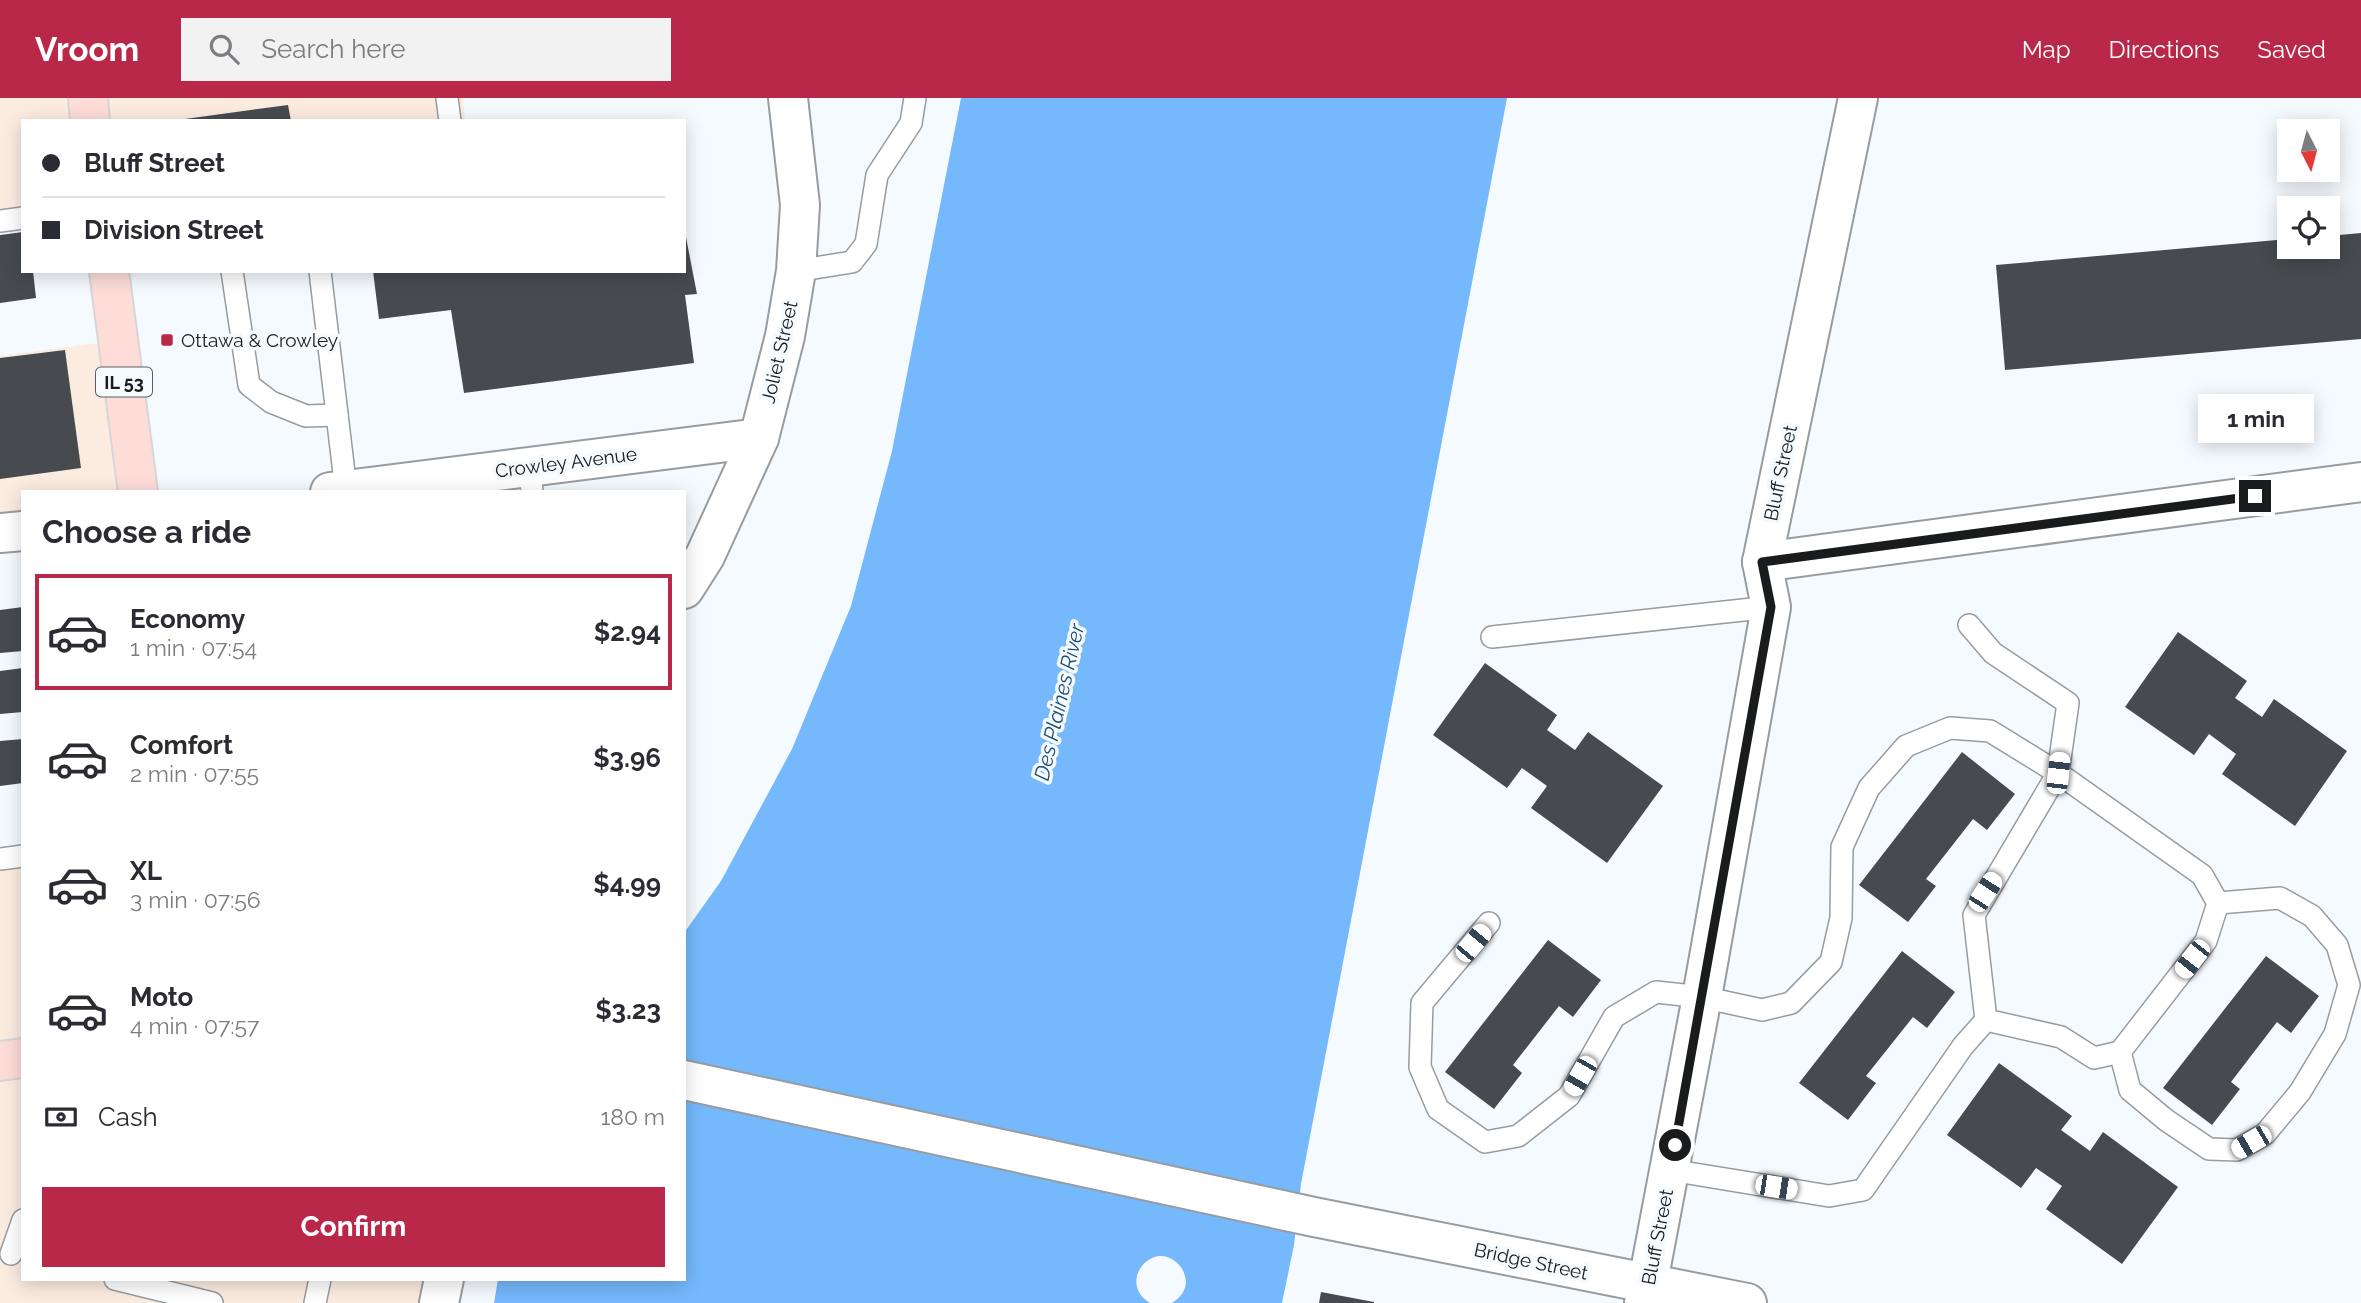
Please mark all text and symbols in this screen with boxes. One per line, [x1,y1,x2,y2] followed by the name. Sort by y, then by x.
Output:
[181,18,671,81] search box
[35,30,139,69] text: Vroom
[205,30,243,68] icon: search
[261,34,406,64] text: Search here
[2022,35,2071,64] text: Map
[2109,35,2219,64] text: Directions
[2257,35,2326,64] text: Saved
[2277,119,2340,182] north arrow
[2277,119,2340,259] map controls
[84,148,225,178] text: Bluff Street
[2277,196,2340,259] button: locate
[84,215,264,245] text: Division Street
[757,298,802,405] street label: Joliet Street
[181,329,338,351] place label: Ottawa & Crowley
[159,332,175,348] marker: Ottawa & Crowley
[96,368,152,396] road number: IL 53
[2197,394,2313,444] callout: 1 min
[2227,405,2285,432] text: 1 min
[1759,423,1801,523] street label: Bluff Street
[494,442,638,482] street label: Crowley Avenue
[2239,480,2271,512] route end
[42,513,251,550] text: Choose a ride
[46,601,109,664] icon: car
[130,604,245,634] text: Economy
[594,617,661,647] text: $2.94
[1029,620,1089,783] water label: Des Plaines River
[130,634,257,661] text: 1 min · 07:54
[46,727,109,790] icon: car
[130,730,233,760] text: Comfort
[593,743,661,773] text: $3.96
[2046,751,2071,795] car
[130,760,259,787] text: 2 min · 07:55
[46,853,109,916] icon: car
[130,856,162,886] text: XL
[593,869,661,899] text: $4.99
[1965,869,2006,915] car
[130,886,261,913] text: 3 min · 07:56
[1452,920,1495,966] car
[2171,936,2214,982] car
[46,979,109,1042] icon: car
[130,982,193,1012] text: Moto
[595,995,661,1025] text: $3.23
[130,1012,259,1039] text: 4 min · 07:57
[1561,1053,1600,1099] car
[42,1098,80,1136] icon: cash
[98,1102,158,1132] text: Cash
[600,1103,665,1130] text: 180 m
[2228,1122,2275,1162] car
[1659,1129,1691,1161] route start
[1754,1173,1799,1201] car
[42,1187,665,1267] button: Confirm
[1637,1187,1677,1287] street label: Bluff Street
[1472,1238,1590,1284] street label: Bridge Street

